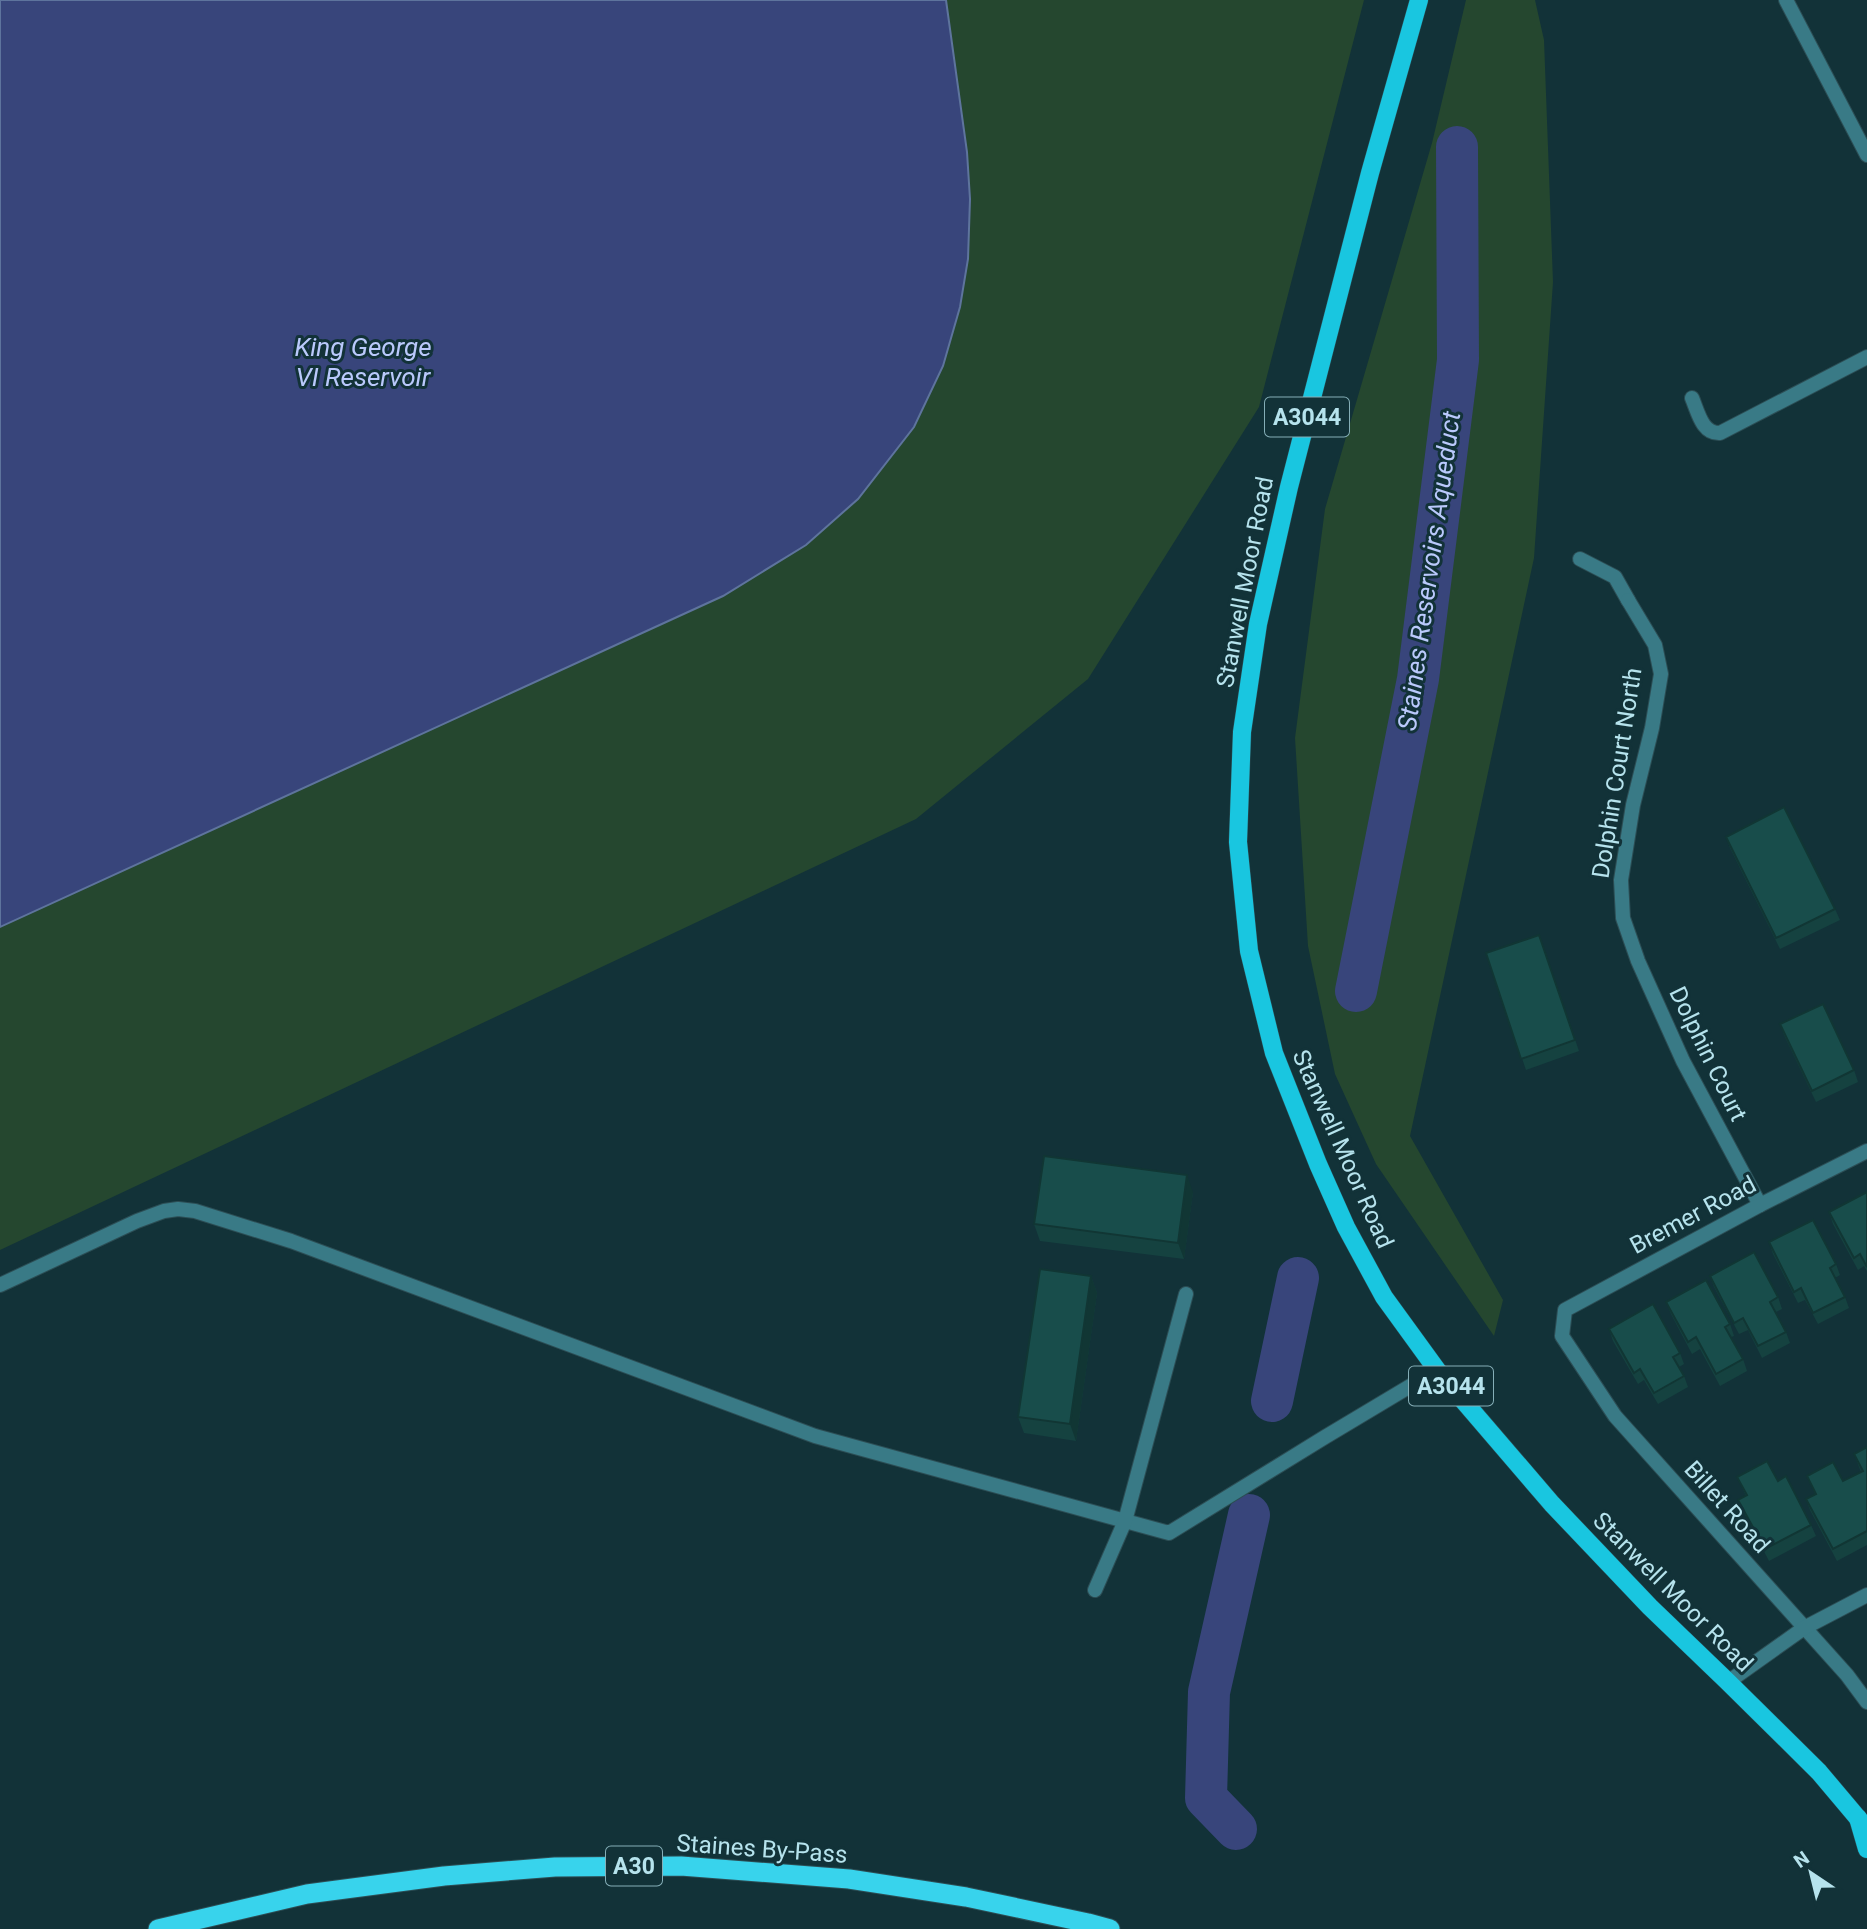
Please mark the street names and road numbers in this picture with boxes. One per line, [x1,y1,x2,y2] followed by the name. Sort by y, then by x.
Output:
[1265,398,1349,436] road number: A3044
[1211,474,1279,690] street label: Stanwell Moor Road
[1587,666,1647,880] street label: Dolphin Court North
[1663,982,1753,1126] street label: Dolphin Court
[1287,1045,1399,1253] street label: Stanwell Moor Road
[1625,1170,1761,1260] street label: Bremer Road
[1409,1366,1493,1406] road number: A3044
[1678,1455,1776,1559] street label: Billet Road
[1587,1506,1759,1678] street label: Stanwell Moor Road
[676,1829,848,1869] street label: Staines By-Pass
[606,1846,662,1885] road number: A30

